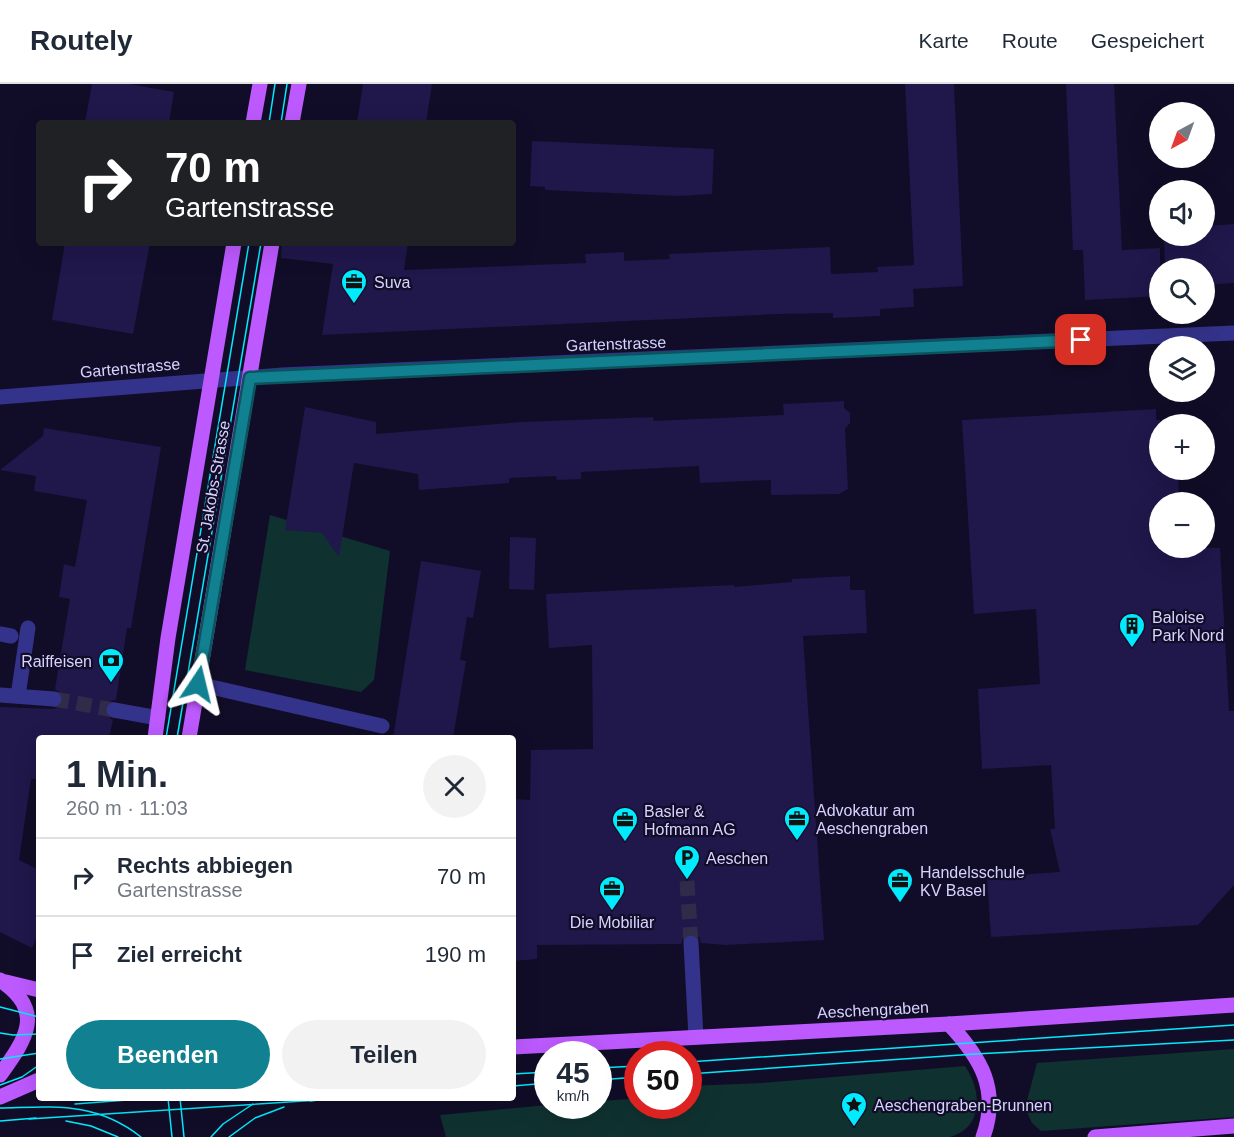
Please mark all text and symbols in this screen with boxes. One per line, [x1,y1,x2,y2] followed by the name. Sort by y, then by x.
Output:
[30,25,133,56] text: Routely
[919,29,969,52] text: Karte
[1002,29,1058,52] text: Route
[1091,29,1204,52] text: Gespeichert
[1149,102,1215,168] north arrow
[1149,102,1215,558] map controls
[66,144,144,222] icon: right
[165,144,261,191] text: 70 m
[1149,180,1215,246] button: sound
[165,193,335,223] text: Gartenstrasse
[1149,258,1215,324] button: search
[339,267,369,305] office icon: Suva
[374,274,411,291] place label: Suva
[1055,314,1106,365] pin
[1064,323,1097,356] icon: arrive
[565,334,667,354] street label: Gartenstrasse
[1149,336,1215,402] button: layers
[79,355,181,381] street label: Gartenstrasse
[1149,414,1215,480] button: +
[193,419,233,555] street label: St. Jakobs-Strasse
[1149,492,1215,558] button: −
[1152,609,1224,644] place label: Baloise Park Nord
[1117,611,1147,649] building icon: Baloise Park Nord
[96,646,126,684] bank icon: Raiffeisen
[166,652,230,716] position arrow
[21,653,92,670] place label: Raiffeisen
[66,754,168,795] text: 1 Min.
[423,755,486,818] button: close
[66,797,188,819] text: 260 m · 11:03
[816,802,928,837] place label: Advokatur am Aeschengraben
[644,803,736,838] place label: Basler & Hofmann AG
[782,804,812,842] office icon: Advokatur am Aeschengraben
[610,805,640,843] office icon: Basler & Hofmann AG
[672,843,702,881] parking icon: Aeschen
[706,850,768,867] place label: Aeschen
[117,853,293,878] text: Rechts abbiegen
[66,861,99,894] icon: right
[437,864,486,889] text: 70 m
[920,864,1025,899] place label: Handelsschule KV Basel
[885,866,915,904] office icon: Handelsschule KV Basel
[597,874,627,912] office icon: Die Mobiliar
[117,879,243,901] text: Gartenstrasse
[570,914,655,931] place label: Die Mobiliar
[66,939,99,972] icon: arrive
[117,942,242,967] text: Ziel erreicht
[425,942,486,967] text: 190 m
[817,999,929,1021] street label: Aeschengraben
[66,1020,270,1089] button: Beenden
[282,1020,486,1089] button: Teilen
[624,1041,702,1119] speed limit sign: 50
[556,1056,590,1089] text: 45
[557,1087,589,1104] text: km/h
[839,1090,869,1128] place icon: Aeschengraben-Brunnen
[874,1097,1052,1114] place label: Aeschengraben-Brunnen

